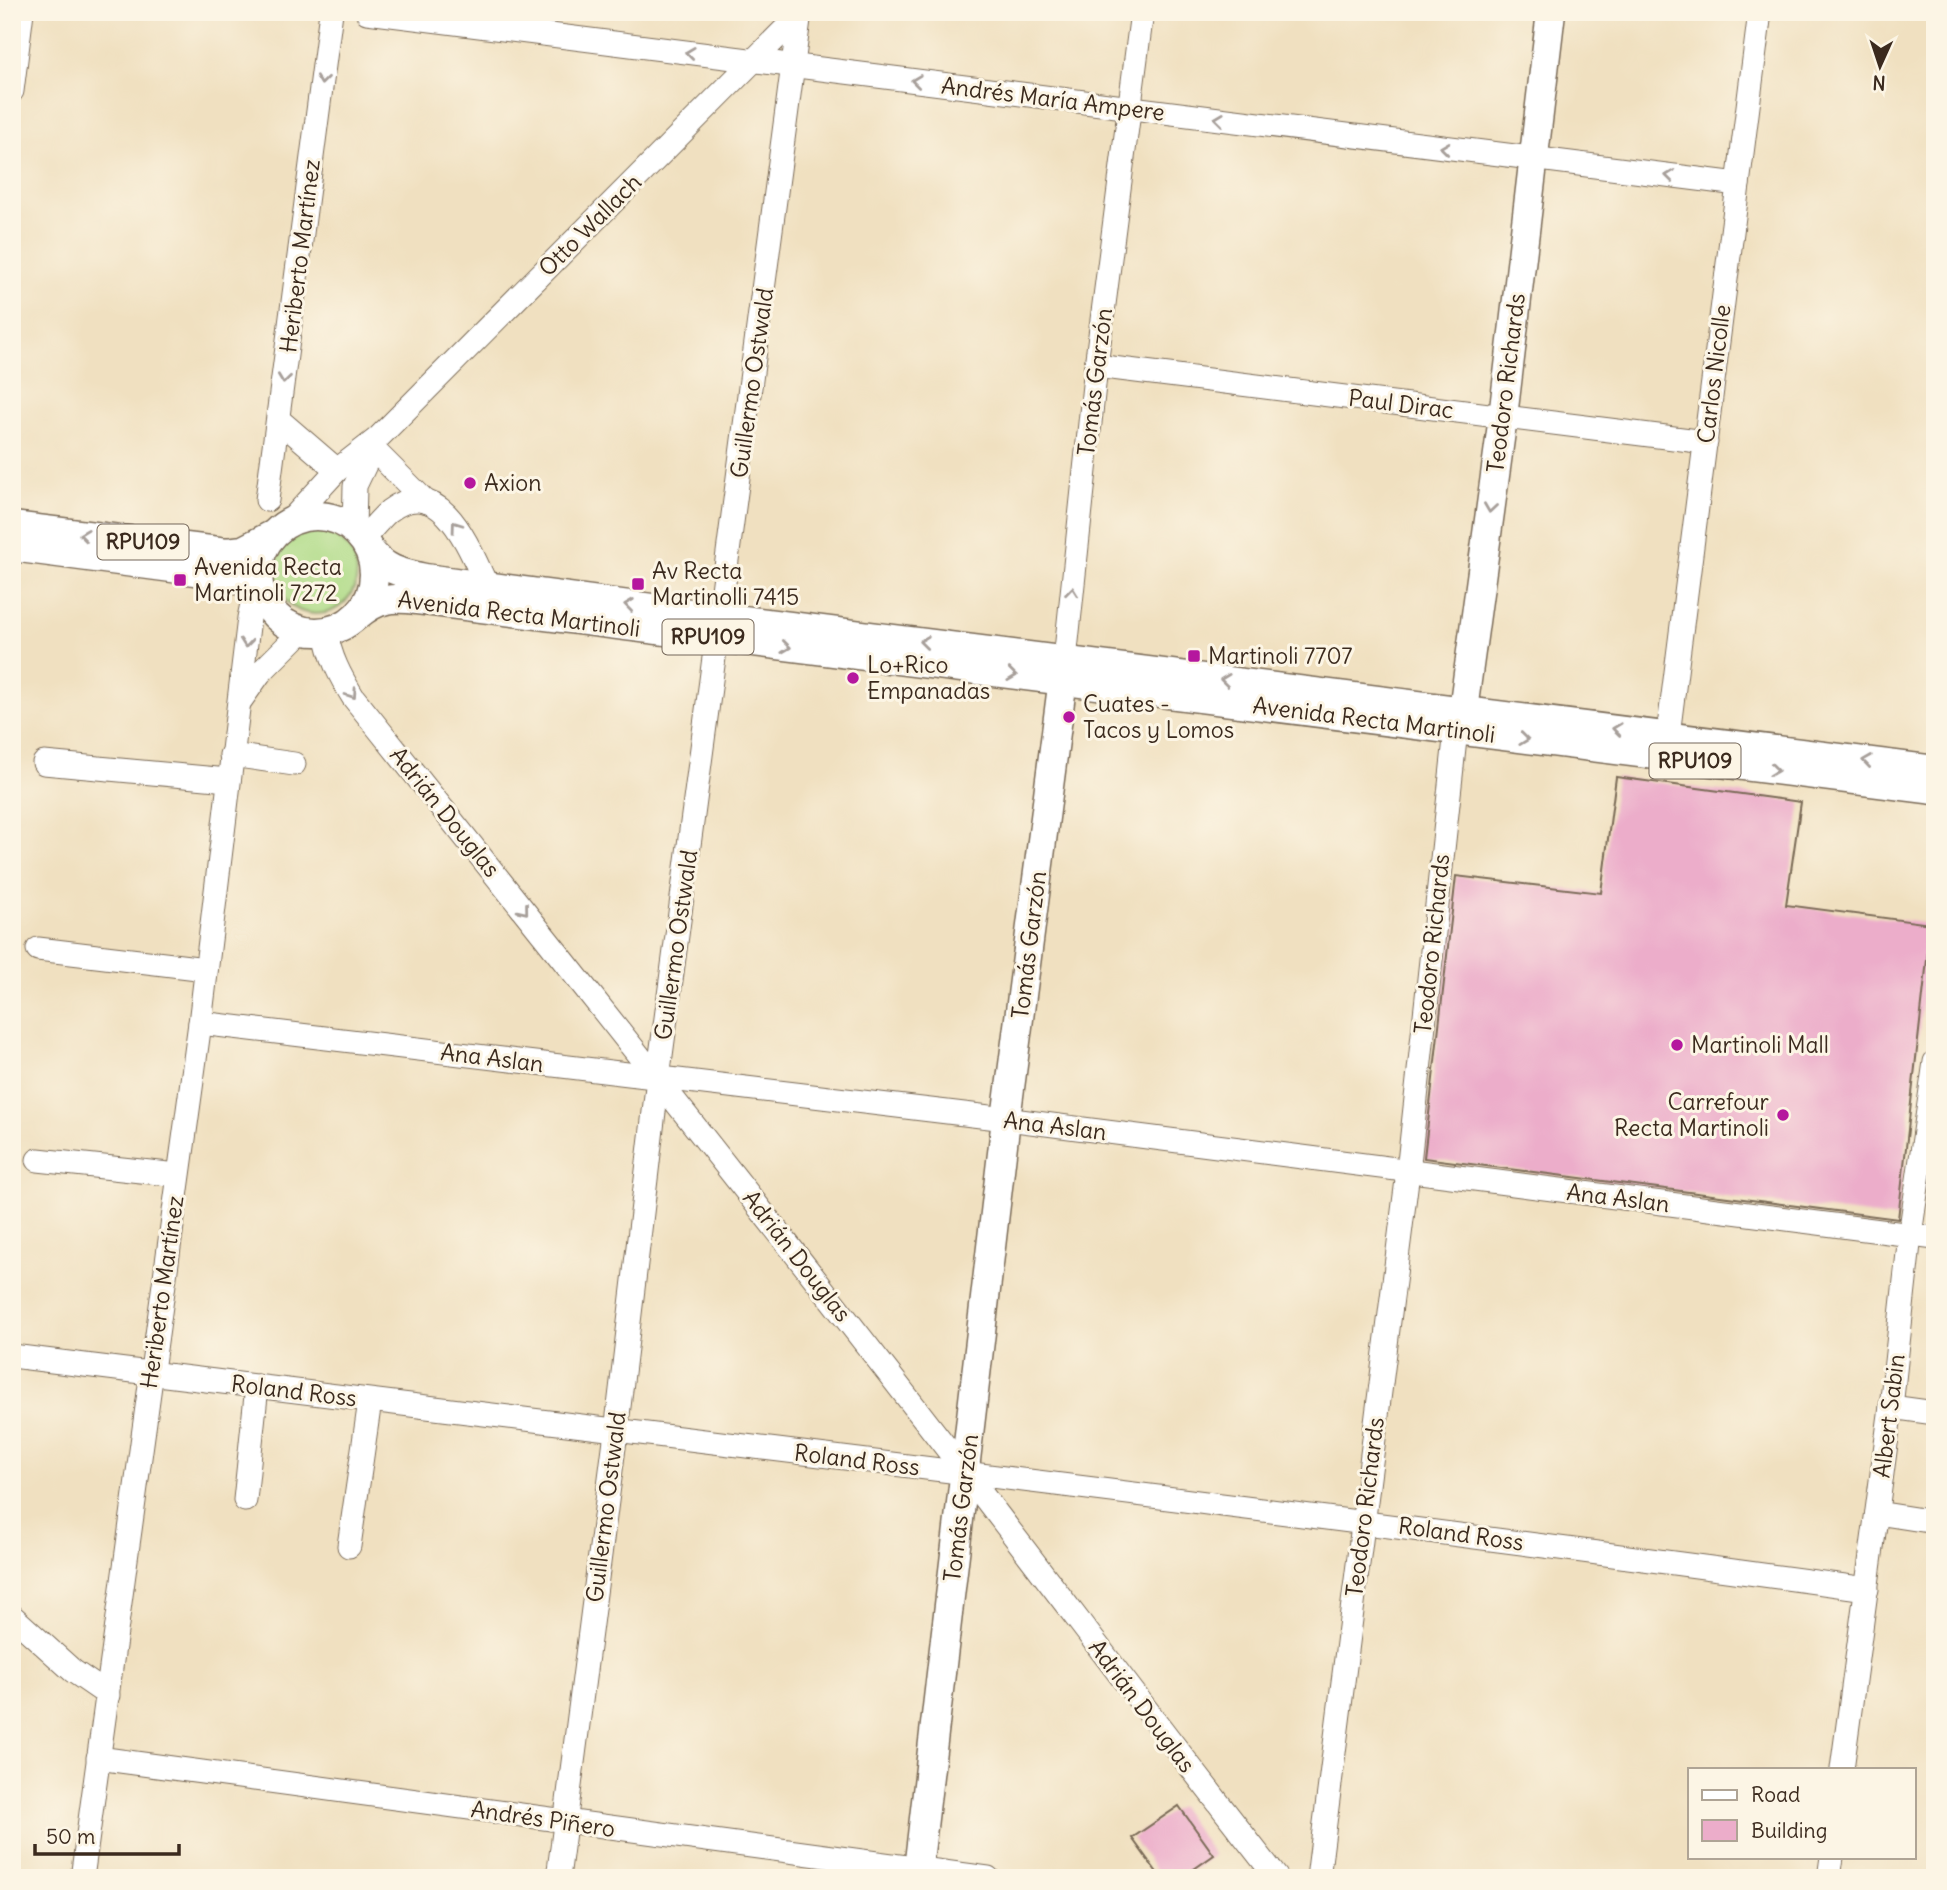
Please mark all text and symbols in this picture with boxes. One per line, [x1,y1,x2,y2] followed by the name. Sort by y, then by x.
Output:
[1846,32,1916,102] north arrow
[684,45,696,60] one-way arrow
[940,70,1166,127] street label: Andrés María Ampere
[1872,71,1886,95] text: N
[315,74,330,86] one-way arrow
[910,74,922,89] one-way arrow
[1213,112,1225,127] one-way arrow
[1439,140,1451,155] one-way arrow
[273,158,326,354] street label: Heriberto Martínez
[532,167,647,282] street label: Otto Wallach
[1665,169,1676,184] one-way arrow
[724,286,779,480] street label: Guillermo Ostwald
[1480,291,1531,474] street label: Teodoro Richards
[1691,303,1736,445] street label: Carlos Nicolle
[1071,306,1118,458] street label: Tomás Garzón
[277,373,292,384] one-way arrow
[1347,383,1455,424] street label: Paul Dirac
[484,468,541,497] place label: Axion
[462,475,478,491] marker: Axion
[1483,503,1498,514] one-way arrow
[451,521,464,534] one-way arrow
[97,524,188,560] road number: RPU109
[79,527,90,542] one-way arrow
[194,552,342,607] place label: Avenida Recta Martinoli 7272
[652,556,799,611] place label: Av Recta Martinolli 7415
[172,572,188,588] marker: Avenida Recta Martinoli 7272
[630,576,646,592] marker: Av Recta Martinolli 7415
[396,584,642,643] street label: Avenida Recta Martinoli
[1064,586,1079,597] one-way arrow
[623,598,634,613] one-way arrow
[662,620,754,654] road number: RPU109
[919,634,930,649] one-way arrow
[239,637,254,649] one-way arrow
[780,639,792,654] one-way arrow
[1208,641,1353,670] place label: Martinoli 7707
[1186,648,1202,664] marker: Martinoli 7707
[867,650,990,705] place label: Lo+Rico Empanadas
[1006,667,1018,682] one-way arrow
[845,670,861,686] marker: Lo+Rico Empanadas
[1219,672,1231,687] one-way arrow
[343,686,356,699] one-way arrow
[1083,689,1234,744] place label: Cuates - Tacos y Lomos
[1251,690,1497,749] street label: Avenida Recta Martinoli
[1061,709,1077,725] marker: Cuates - Tacos y Lomos
[1611,722,1623,737] one-way arrow
[1518,731,1530,746] one-way arrow
[384,741,507,883] street label: Adrián Douglas
[1650,744,1740,778] road number: RPU109
[1861,754,1873,769] one-way arrow
[1768,763,1780,778] one-way arrow
[648,848,703,1042] street label: Guillermo Ostwald
[1408,853,1455,1035] street label: Teodoro Richards
[1005,869,1052,1021] street label: Tomás Garzón
[515,903,528,915] one-way arrow
[1691,1030,1829,1059] place label: Martinoli Mall
[439,1037,545,1078] street label: Ana Aslan
[1669,1037,1685,1053] marker: Martinoli Mall
[1614,1087,1770,1142] place label: Carrefour Recta Martinoli
[1002,1105,1108,1146] street label: Ana Aslan
[1775,1107,1791,1123] marker: Carrefour Recta Martinoli
[1565,1177,1671,1218] street label: Ana Aslan
[737,1184,858,1327] street label: Adrián Douglas
[134,1194,189,1390] street label: Heriberto Martínez
[1867,1352,1910,1480] street label: Albert Sabin
[230,1368,358,1413] street label: Roland Ross
[579,1410,632,1604] street label: Guillermo Ostwald
[1339,1415,1390,1598] street label: Teodoro Richards
[937,1432,984,1584] street label: Tomás Garzón
[793,1437,921,1482] street label: Roland Ross
[1397,1510,1526,1557] street label: Roland Ross
[1083,1634,1202,1778] street label: Adrián Douglas
[1688,1768,1916,1858] legend
[1751,1781,1800,1808] text: Road
[469,1794,617,1843] street label: Andrés Piñero
[35,1813,178,1857] scale bar
[1751,1817,1827,1844] text: Building
[46,1823,95,1850] text: 50 m

